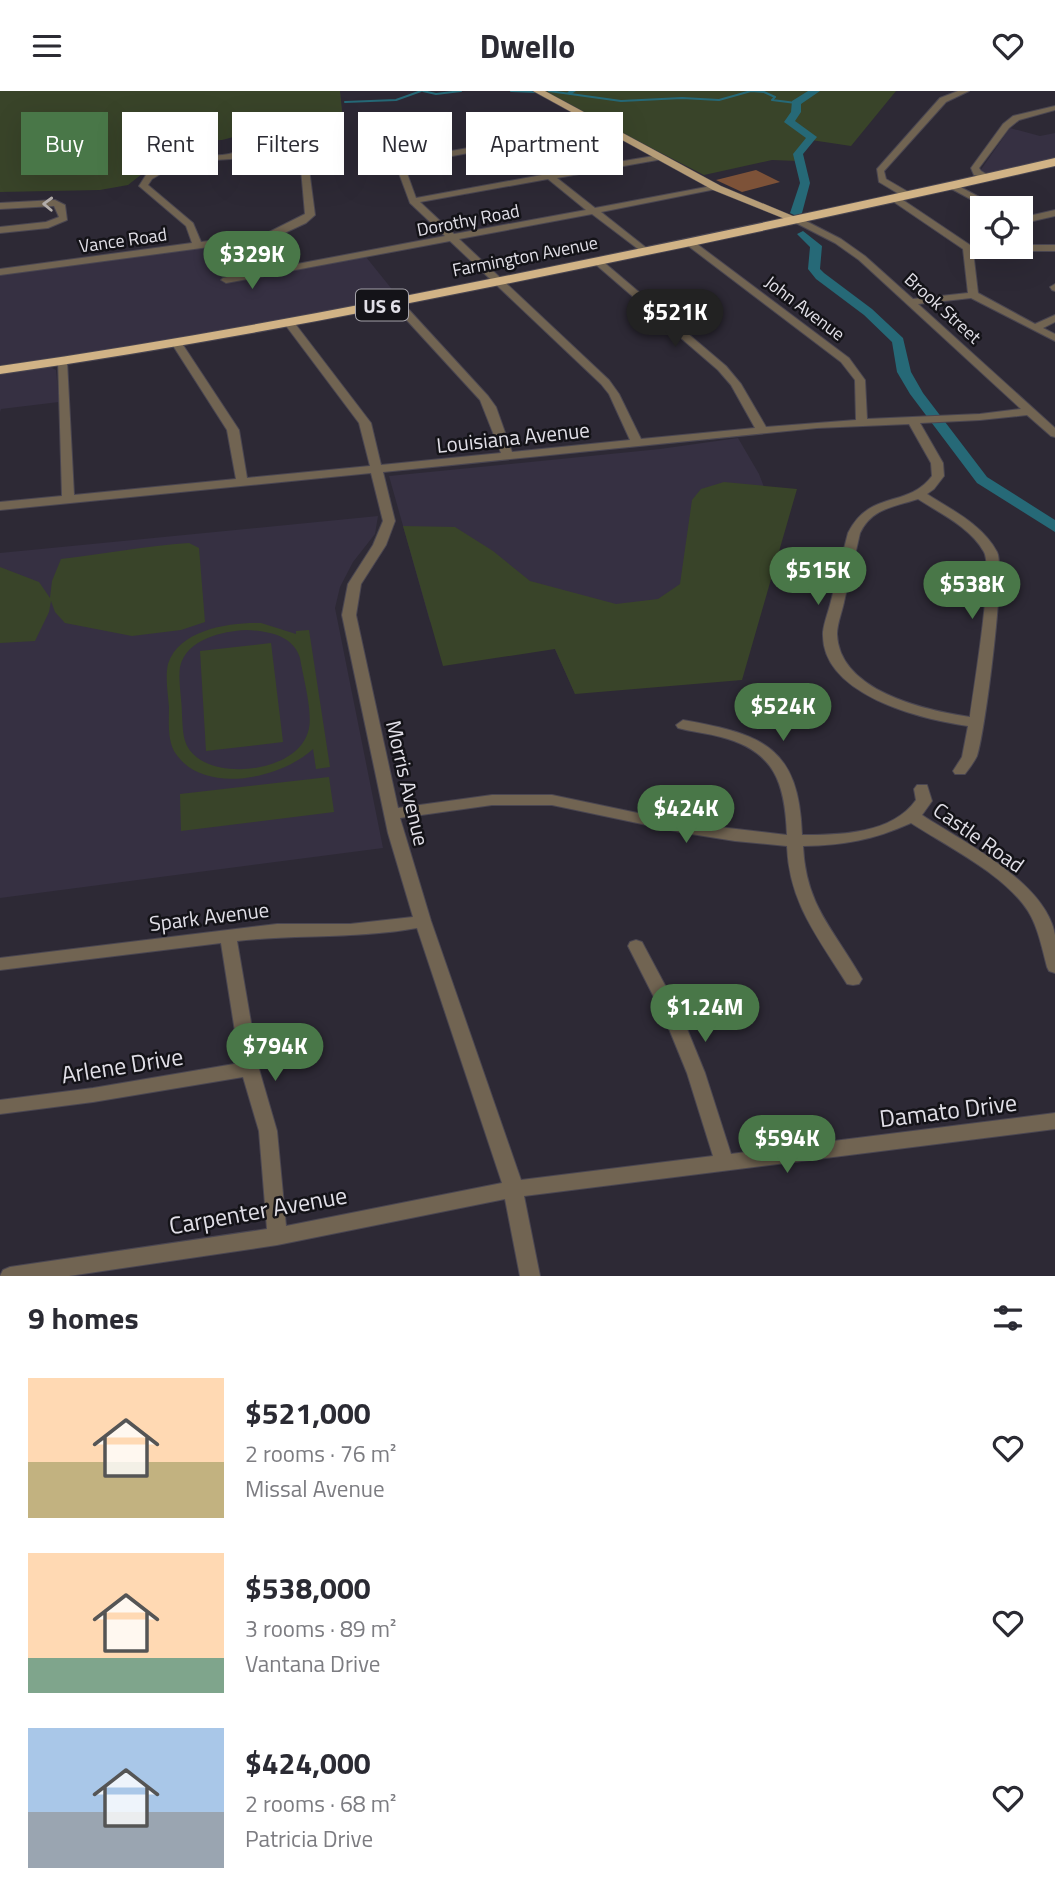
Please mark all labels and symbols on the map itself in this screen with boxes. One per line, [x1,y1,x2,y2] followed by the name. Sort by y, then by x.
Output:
[42,197,53,212] one-way arrow
[414,197,522,243] street label: Dorothy Road
[77,220,169,260] street label: Vance Road
[450,229,600,283] street label: Farmington Avenue
[203,231,301,291] pin: $329K
[899,266,988,350] street label: Brook Street
[759,269,851,347] street label: John Avenue
[356,289,408,321] road number: US 6
[626,289,724,349] pin: $521K
[435,413,591,461] street label: Louisiana Avenue
[769,547,867,607] pin: $515K
[923,561,1021,621] pin: $538K
[734,683,832,743] pin: $524K
[378,717,438,849] street label: Morris Avenue
[637,785,735,845] pin: $424K
[927,794,1031,880] street label: Castle Road
[147,893,271,939] street label: Spark Avenue
[648,985,762,1044] pin: $1.24M
[226,1023,324,1083] pin: $794K
[58,1038,186,1092] street label: Arlene Drive
[877,1084,1019,1136] street label: Damato Drive
[738,1115,836,1175] pin: $594K
[166,1177,350,1243] street label: Carpenter Avenue

